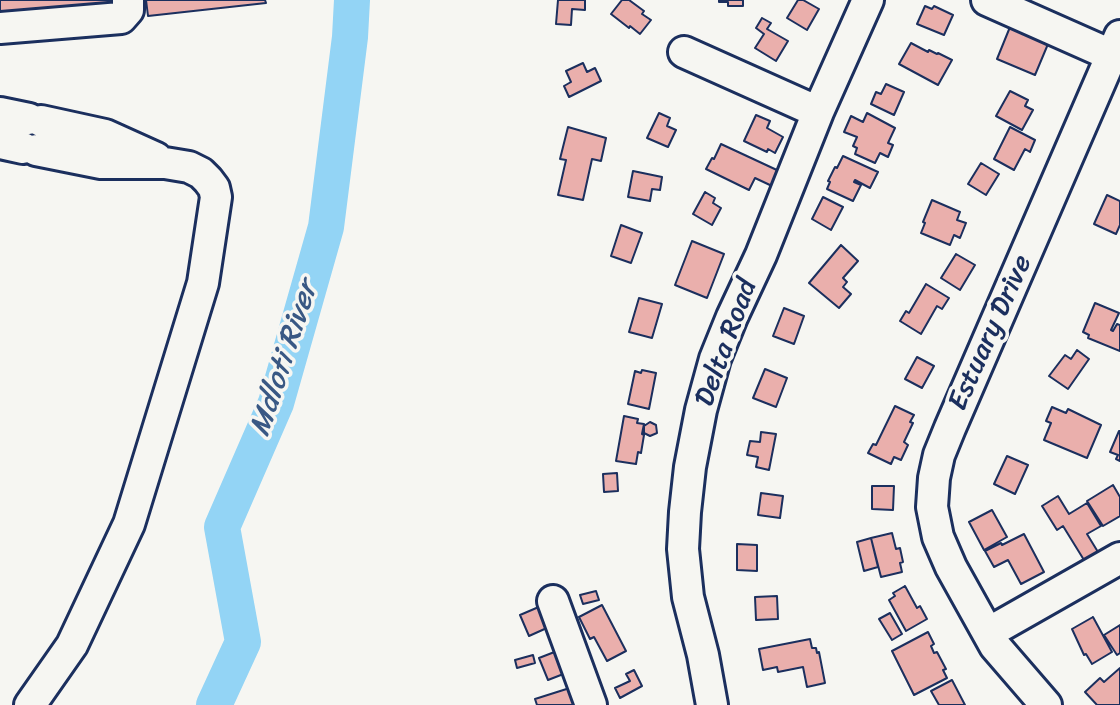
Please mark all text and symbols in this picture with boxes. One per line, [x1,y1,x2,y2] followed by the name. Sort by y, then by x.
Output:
[942,250,1040,416] street label: Estuary Drive
[689,275,765,411] street label: Delta Road
[243,277,327,441] water label: Mdloti River

